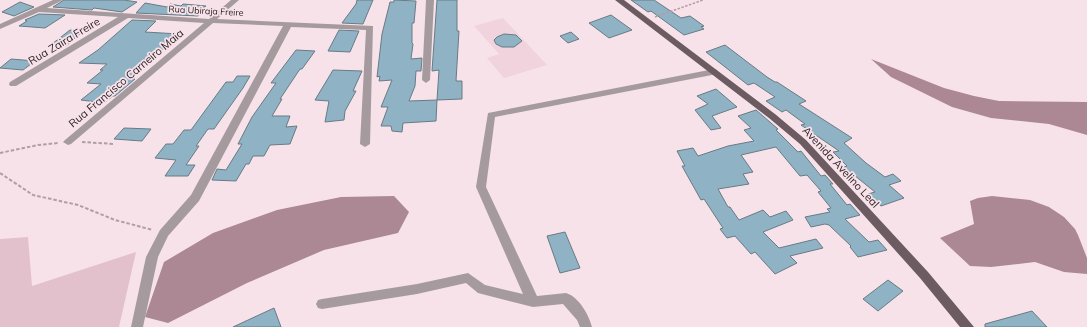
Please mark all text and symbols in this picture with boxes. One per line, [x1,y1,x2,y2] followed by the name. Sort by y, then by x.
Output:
[168,3,244,18] street label: Rua Ubiraja Freire
[26,14,102,68] street label: Rua Zaira Freire
[66,26,186,130] street label: Rua Francisco Carneiro Maia
[800,123,882,211] street label: Avenida Avelino Leal

